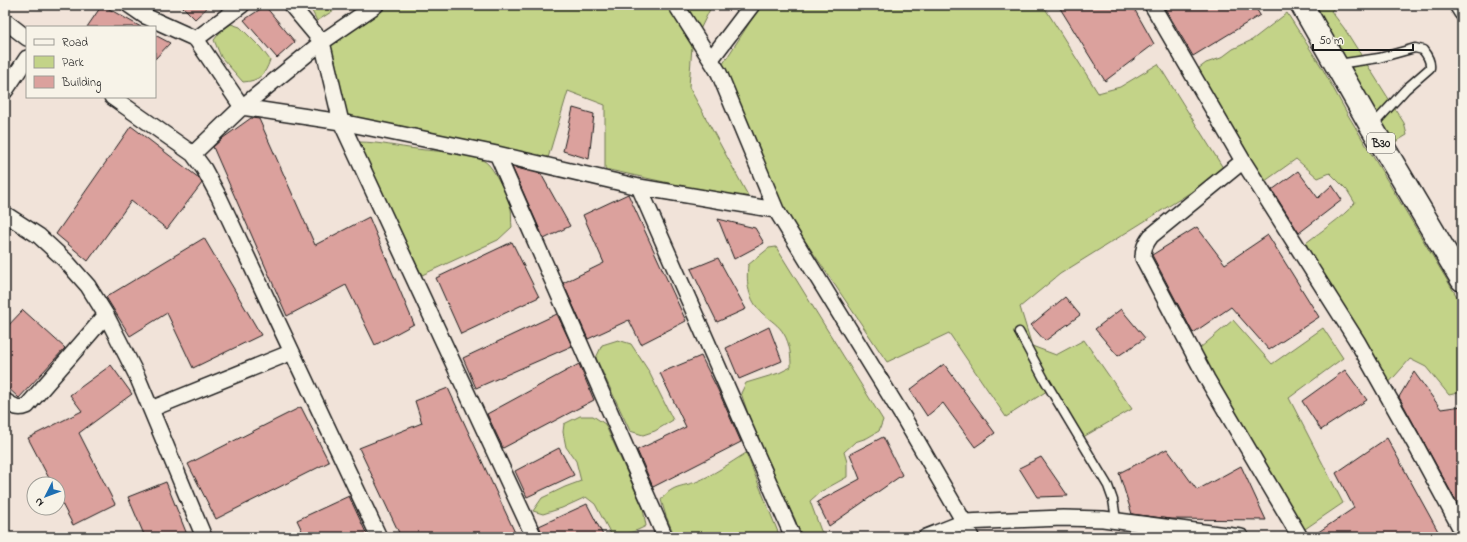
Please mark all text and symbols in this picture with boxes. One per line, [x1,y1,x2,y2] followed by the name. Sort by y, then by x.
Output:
[26,26,156,98] legend
[1313,26,1413,52] scale bar
[1319,32,1343,50] text: 50 m
[62,34,88,52] text: Road
[62,54,84,72] text: Park
[61,74,101,93] text: Building
[1367,133,1395,153] road number: B30
[26,476,66,516] north arrow
[31,494,48,510] text: N

